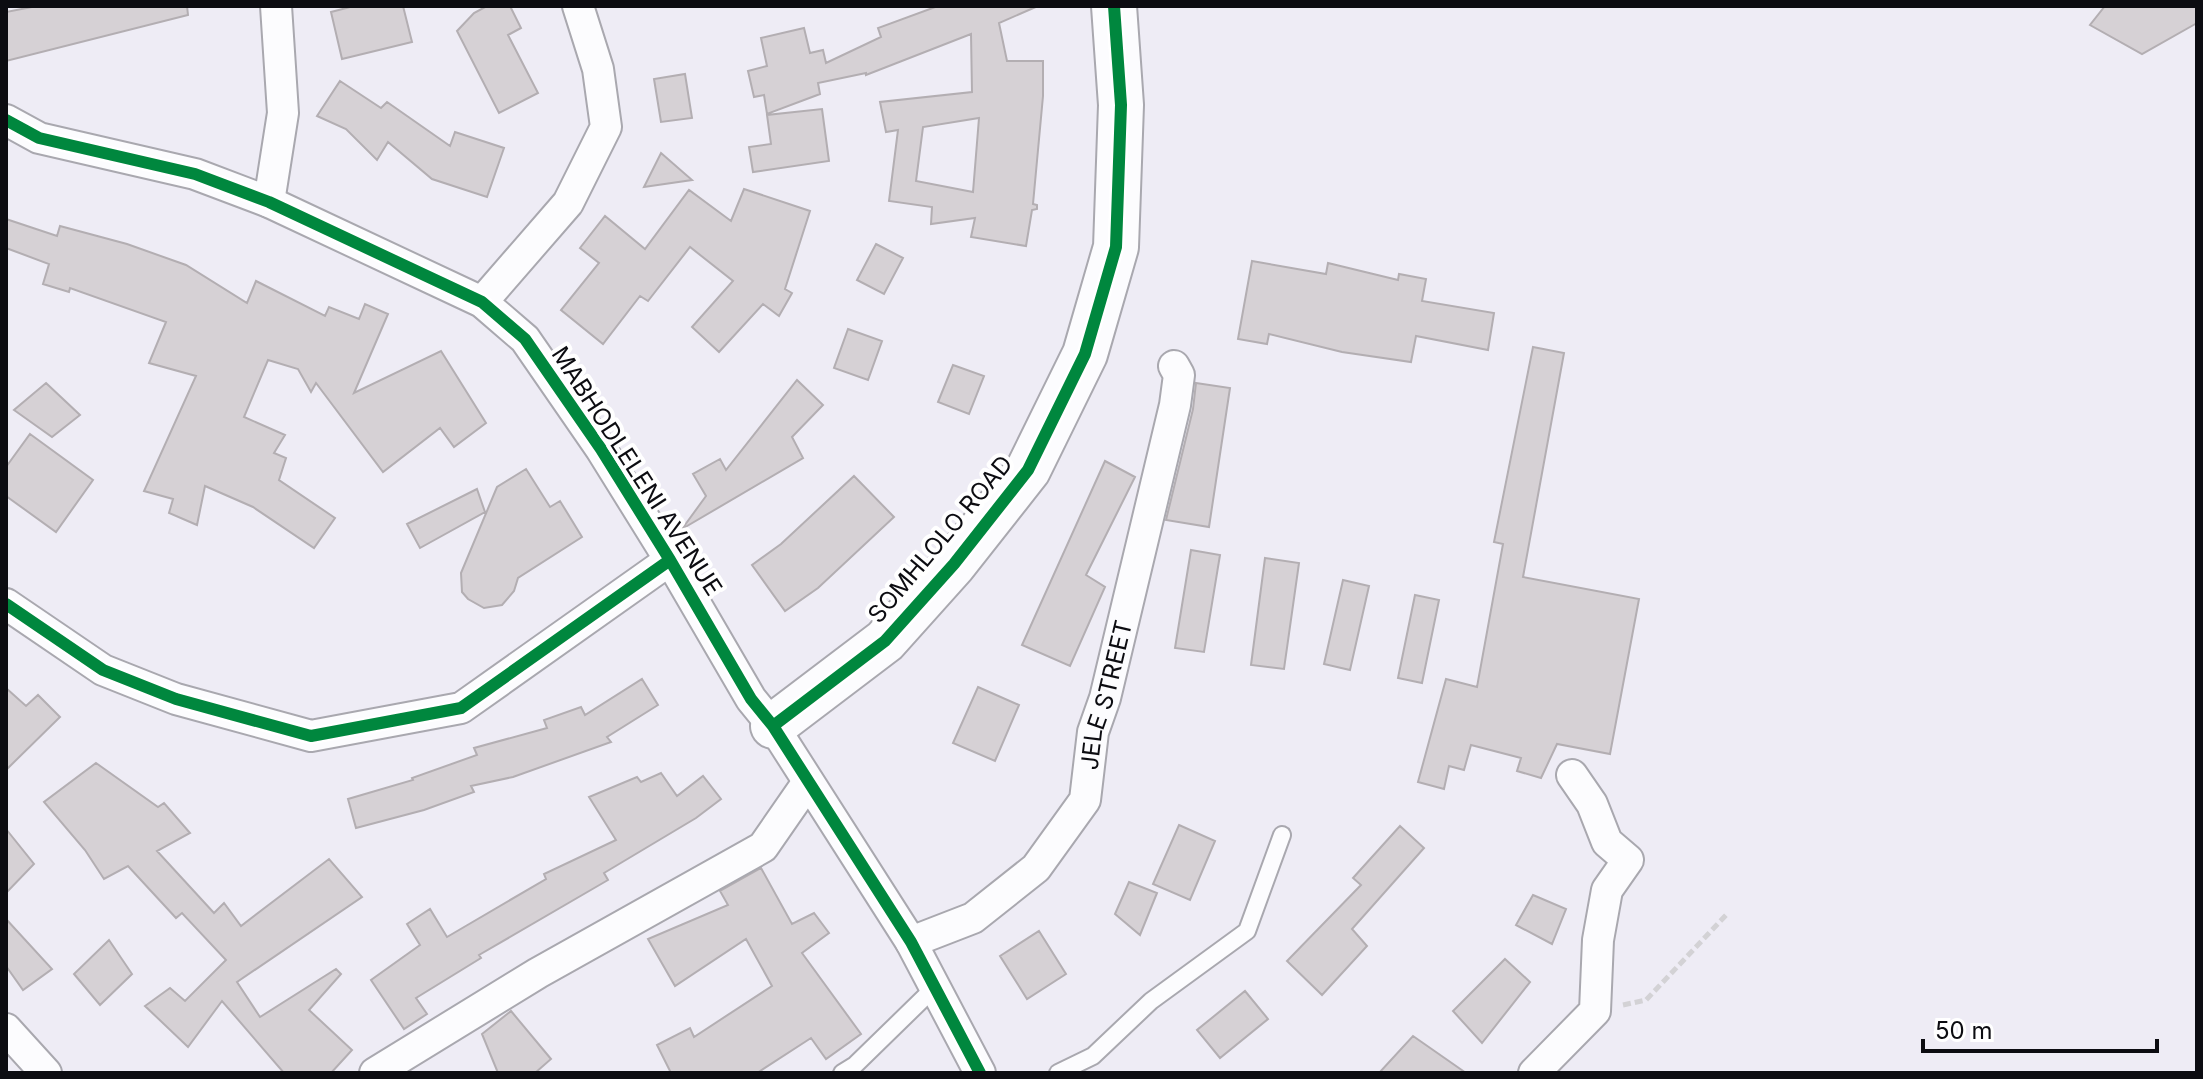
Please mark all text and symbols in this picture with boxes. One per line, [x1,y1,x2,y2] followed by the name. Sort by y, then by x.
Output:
[546,341,728,601] street label: MABHODLELENI AVENUE
[862,449,1018,629] street label: SOMHLOLO ROAD
[1074,617,1138,771] street label: JELE STREET
[1923,1003,2157,1053] scale bar
[1935,1016,1993,1045] text: 50 m

